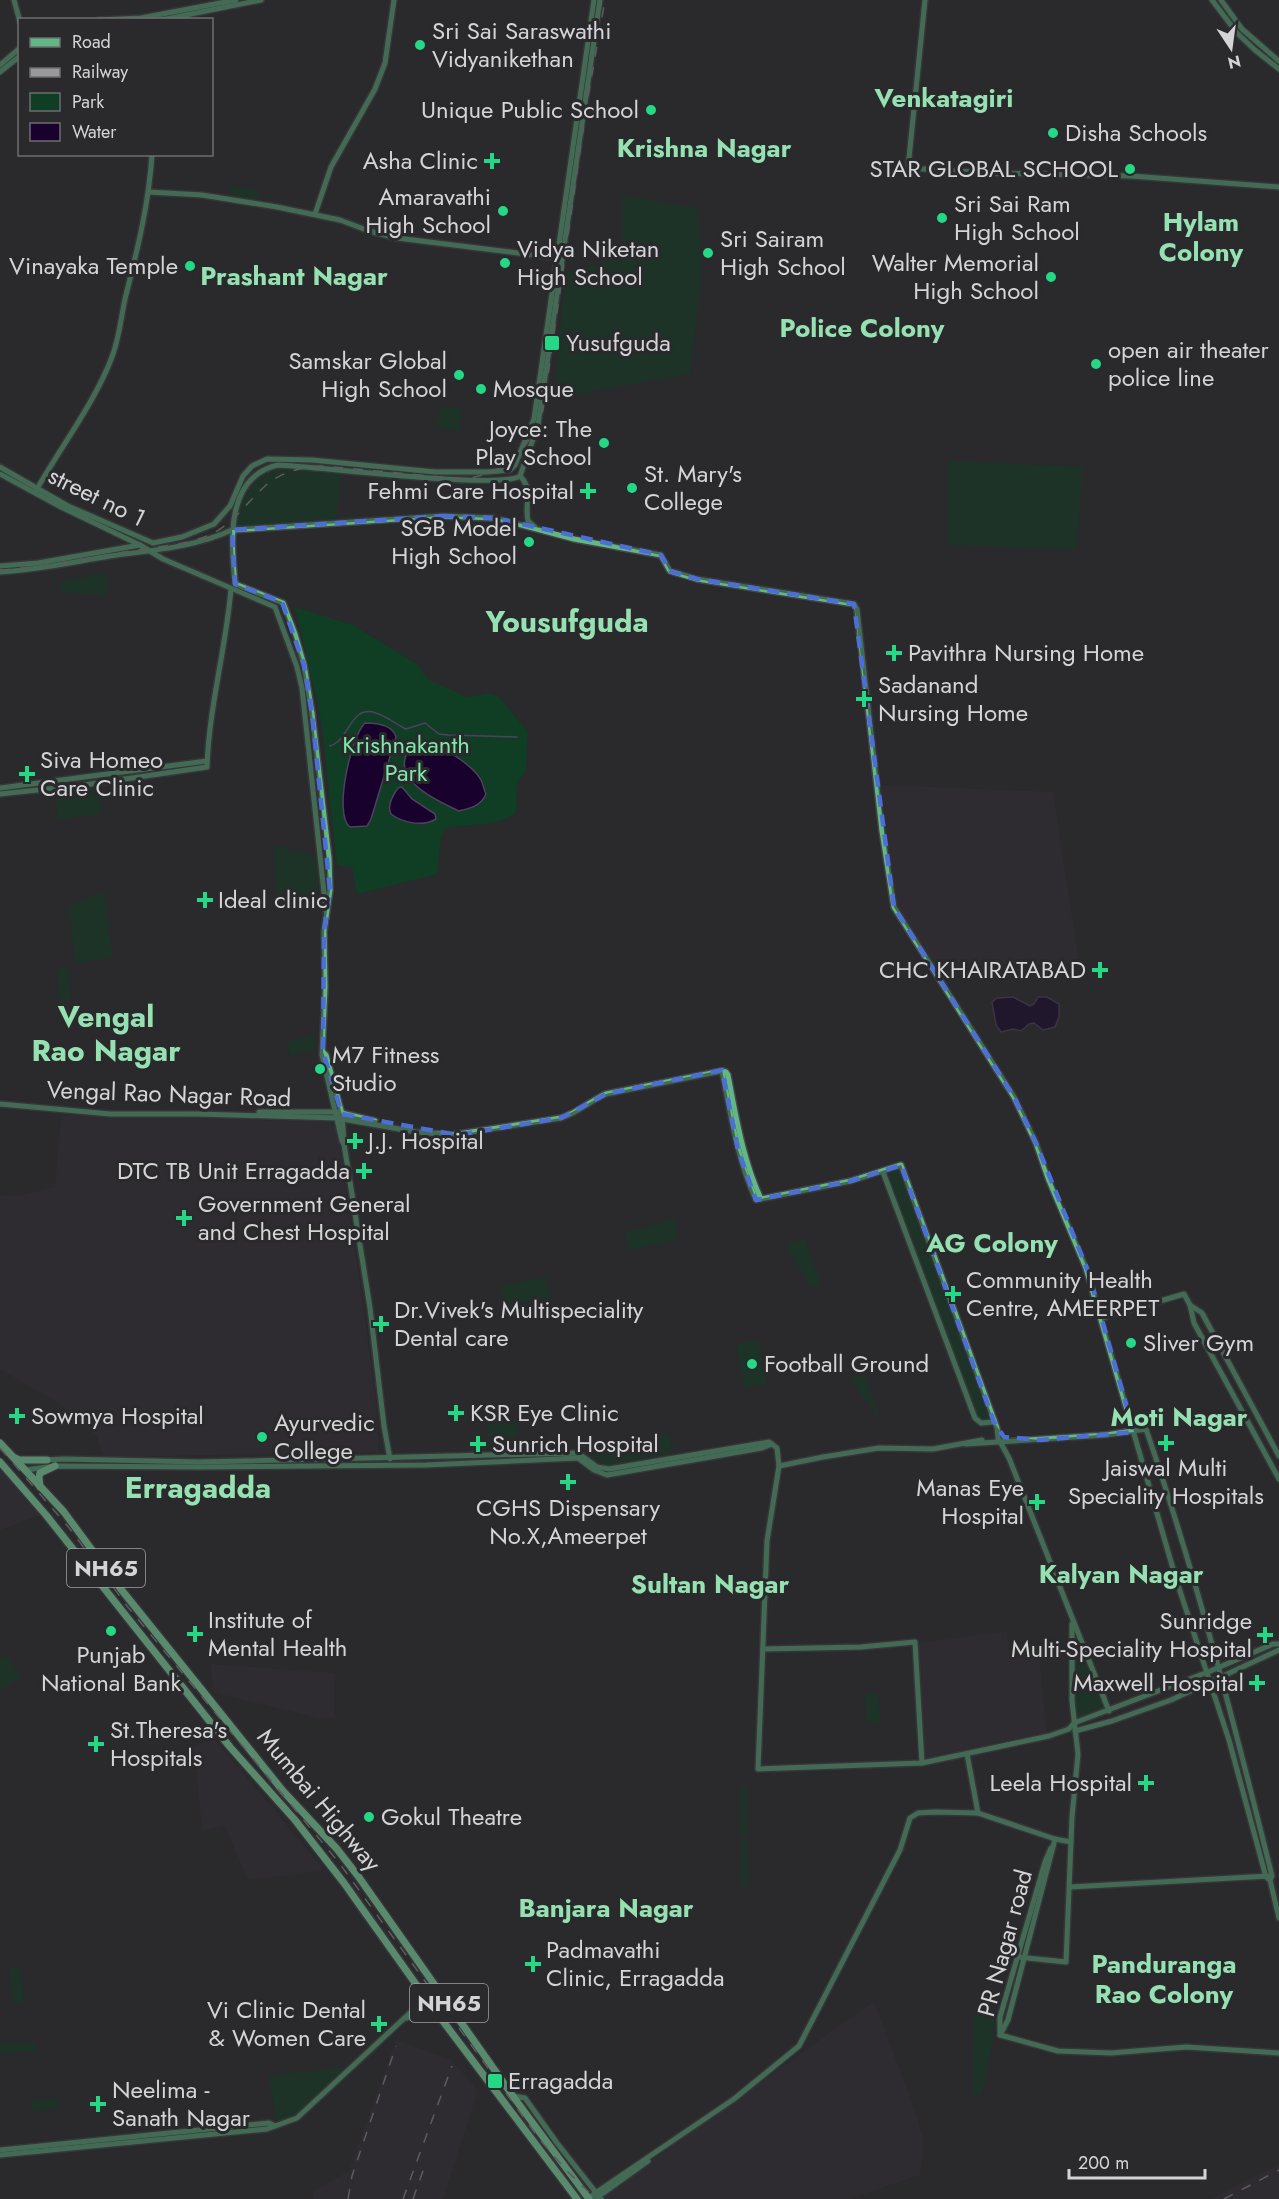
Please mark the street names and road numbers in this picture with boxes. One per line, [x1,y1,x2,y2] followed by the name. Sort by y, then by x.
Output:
[42,458,152,535] street label: street no 1
[46,1072,292,1115] street label: Vengal Rao Nagar Road
[67,1549,145,1587] road number: NH65
[249,1721,390,1879] street label: Mumbai Highway
[968,1866,1041,2020] street label: PR Nagar road
[410,1984,488,2022] road number: NH65

